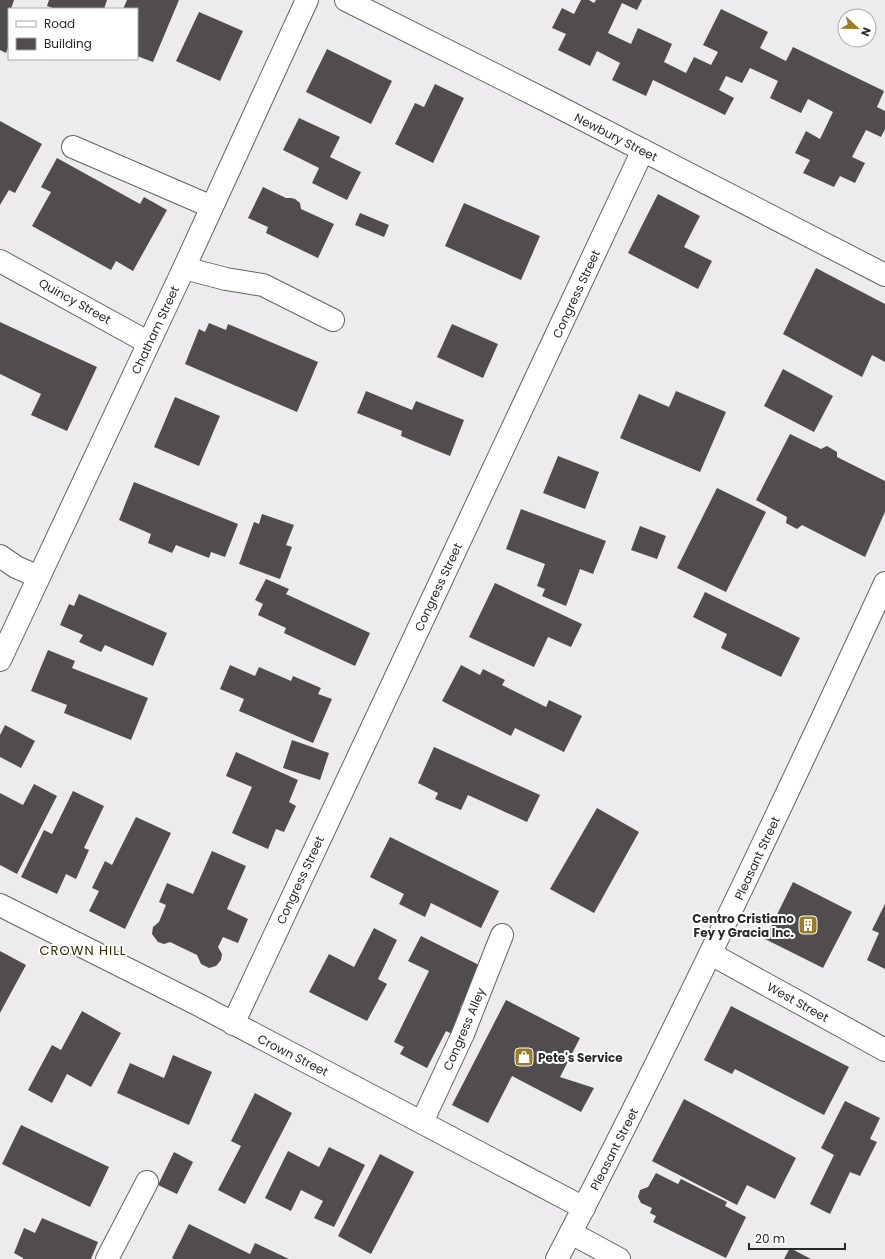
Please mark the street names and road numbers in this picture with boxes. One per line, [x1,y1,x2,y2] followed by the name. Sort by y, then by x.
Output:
[572,109,660,165] street label: Newbury Street
[548,247,604,341] street label: Congress Street
[36,274,114,328] street label: Quincy Street
[127,283,183,377] street label: Chatham Street
[410,540,466,634] street label: Congress Street
[730,814,784,902] street label: Pleasant Street
[272,833,328,927] street label: Congress Street
[764,978,832,1026] street label: West Street
[439,985,489,1073] street label: Congress Alley
[255,1030,331,1080] street label: Crown Street
[586,1105,642,1193] street label: Pleasant Street

